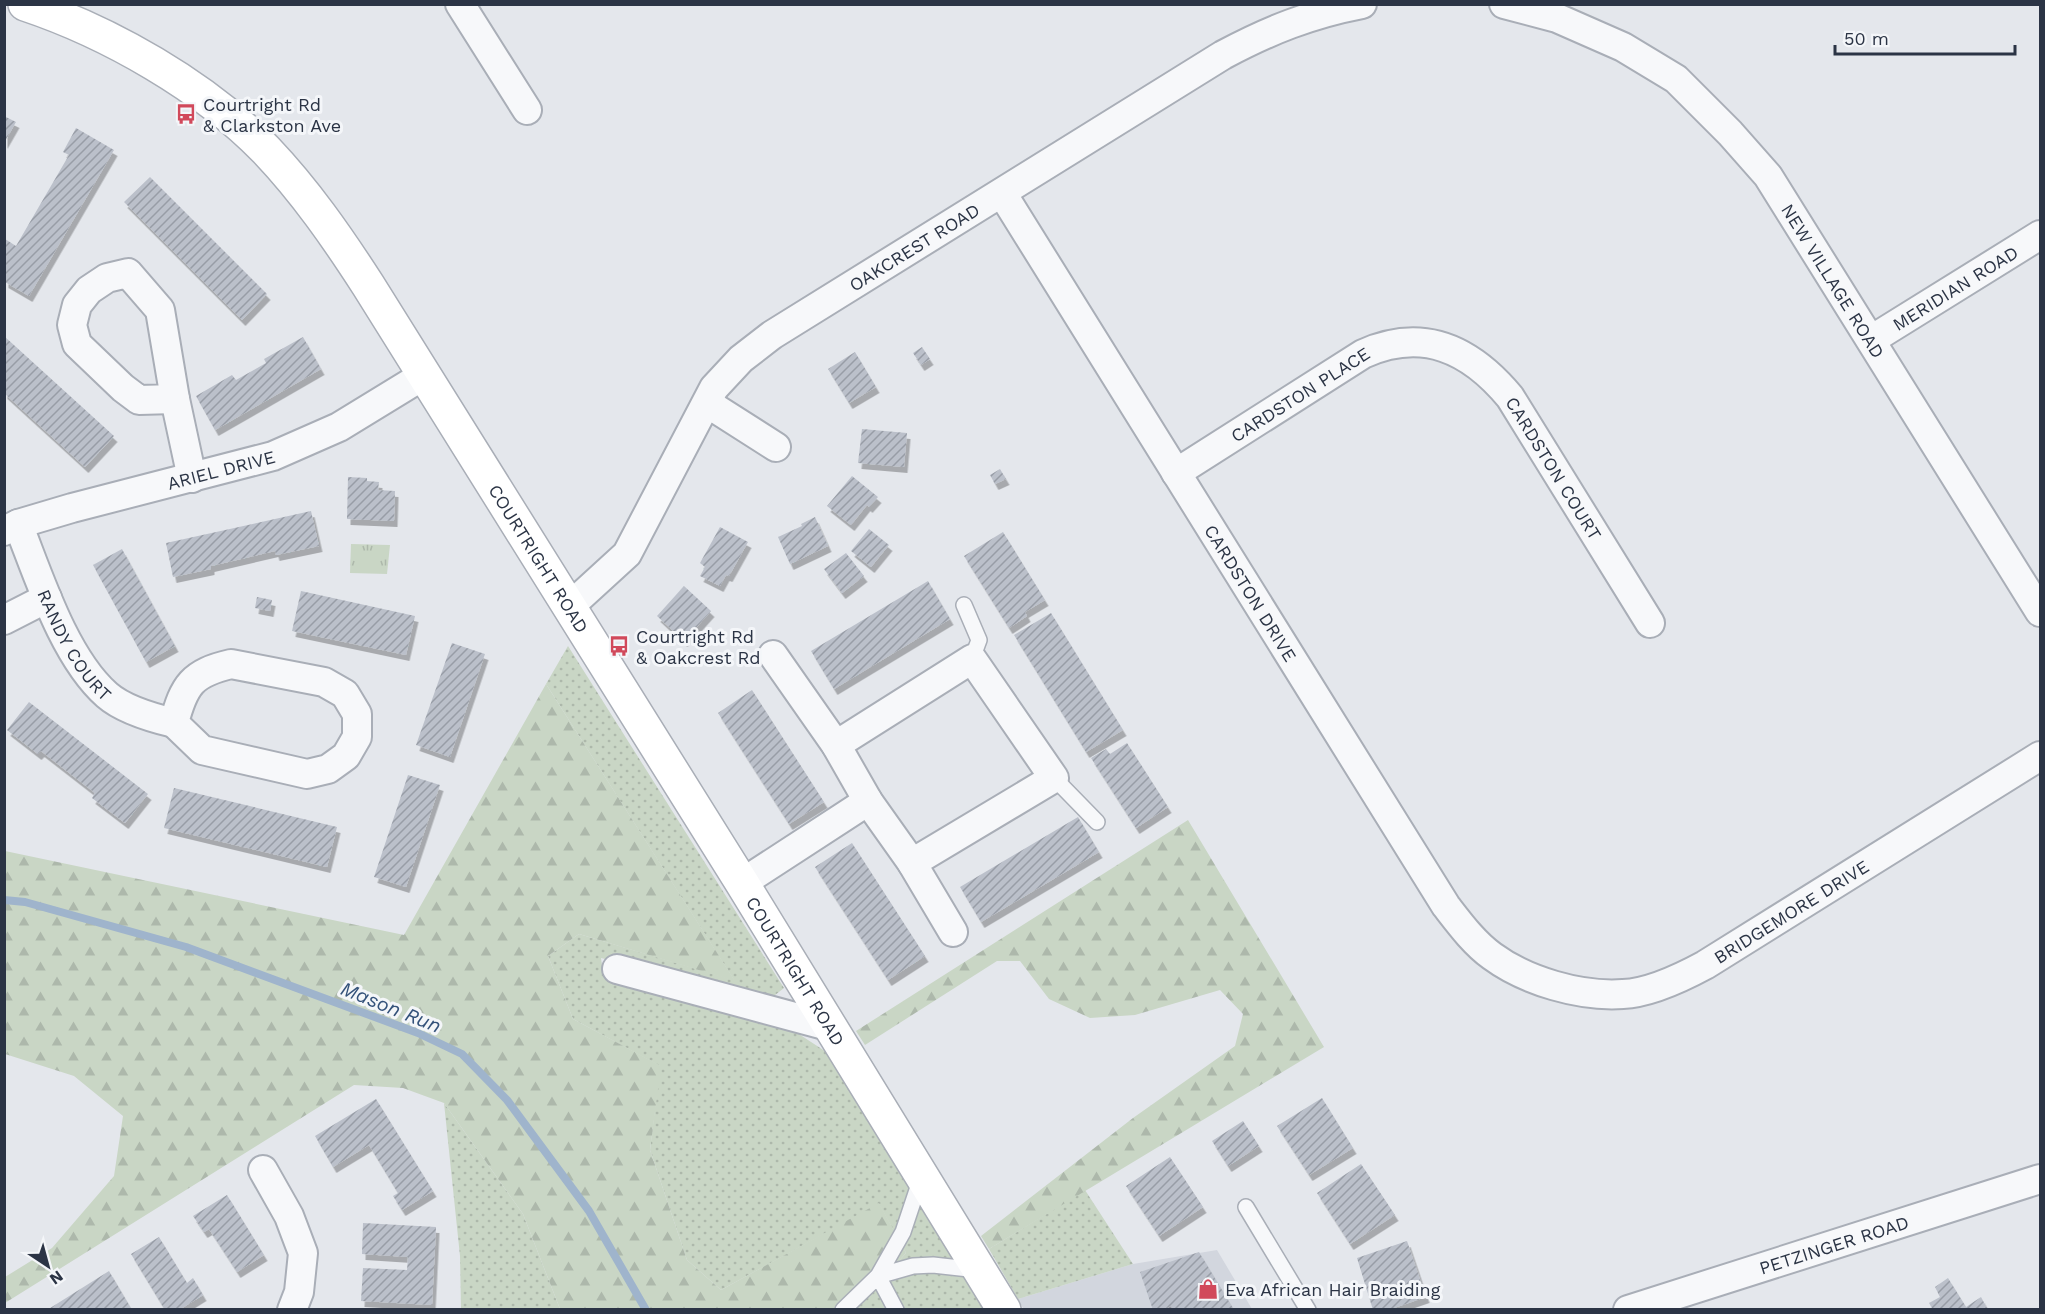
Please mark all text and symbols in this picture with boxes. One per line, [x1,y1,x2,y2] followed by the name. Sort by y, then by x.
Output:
[1835,18,2015,56] scale bar
[1844,28,1889,49] text: 50 m
[203,94,341,136] place label: Courtright Rd & Clarkston Ave
[174,102,198,126] bus stop icon: Courtright Rd & Clarkston Ave
[845,198,983,295] street label: OAKCREST ROAD
[1777,200,1889,362] street label: NEW VILLAGE ROAD
[1889,241,2022,335] street label: MERIDIAN ROAD
[1227,342,1373,446] street label: CARDSTON PLACE
[1502,392,1606,544] street label: CARDSTON COURT
[165,445,277,493] street label: ARIEL DRIVE
[485,480,593,636] street label: COURTRIGHT ROAD
[1201,521,1301,665] street label: CARDSTON DRIVE
[34,586,116,705] street label: RANDY COURT
[636,626,761,668] place label: Courtright Rd & Oakcrest Rd
[607,634,631,658] bus stop icon: Courtright Rd & Oakcrest Rd
[1710,855,1872,967] street label: BRIDGEMORE DRIVE
[742,892,850,1049] street label: COURTRIGHT ROAD
[337,976,445,1038] water label: Mason Run
[1756,1211,1911,1278] street label: PETZINGER ROAD
[18,1236,78,1296] north arrow
[46,1267,67,1289] text: N
[1196,1277,1220,1301] shop icon: Eva African Hair Braiding
[1225,1279,1441,1300] place label: Eva African Hair Braiding

